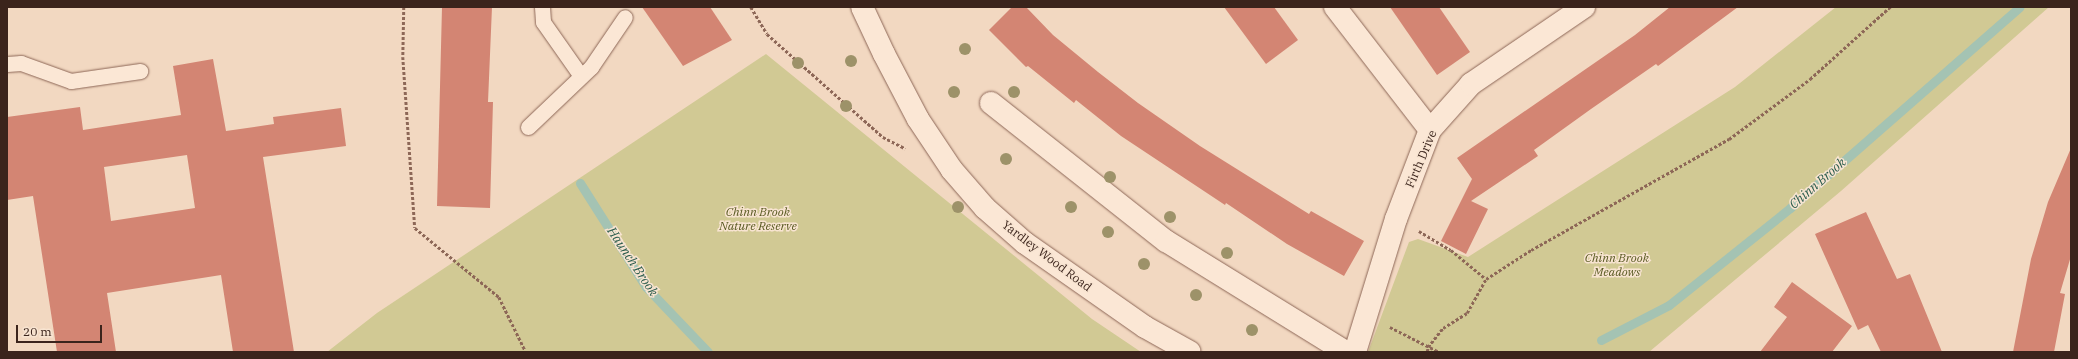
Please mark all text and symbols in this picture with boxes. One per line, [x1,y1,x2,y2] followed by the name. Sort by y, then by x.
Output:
[1402,128,1440,190] street label: Firth Drive
[1787,155,1849,213] water label: Chinn Brook
[719,205,797,233] park label: Chinn Brook Nature Reserve
[999,218,1095,294] street label: Yardley Wood Road
[603,224,661,300] water label: Haunch Brook
[1585,251,1649,279] park label: Chinn Brook Meadows
[18,317,104,343] scale bar
[23,324,52,339] text: 20 m

